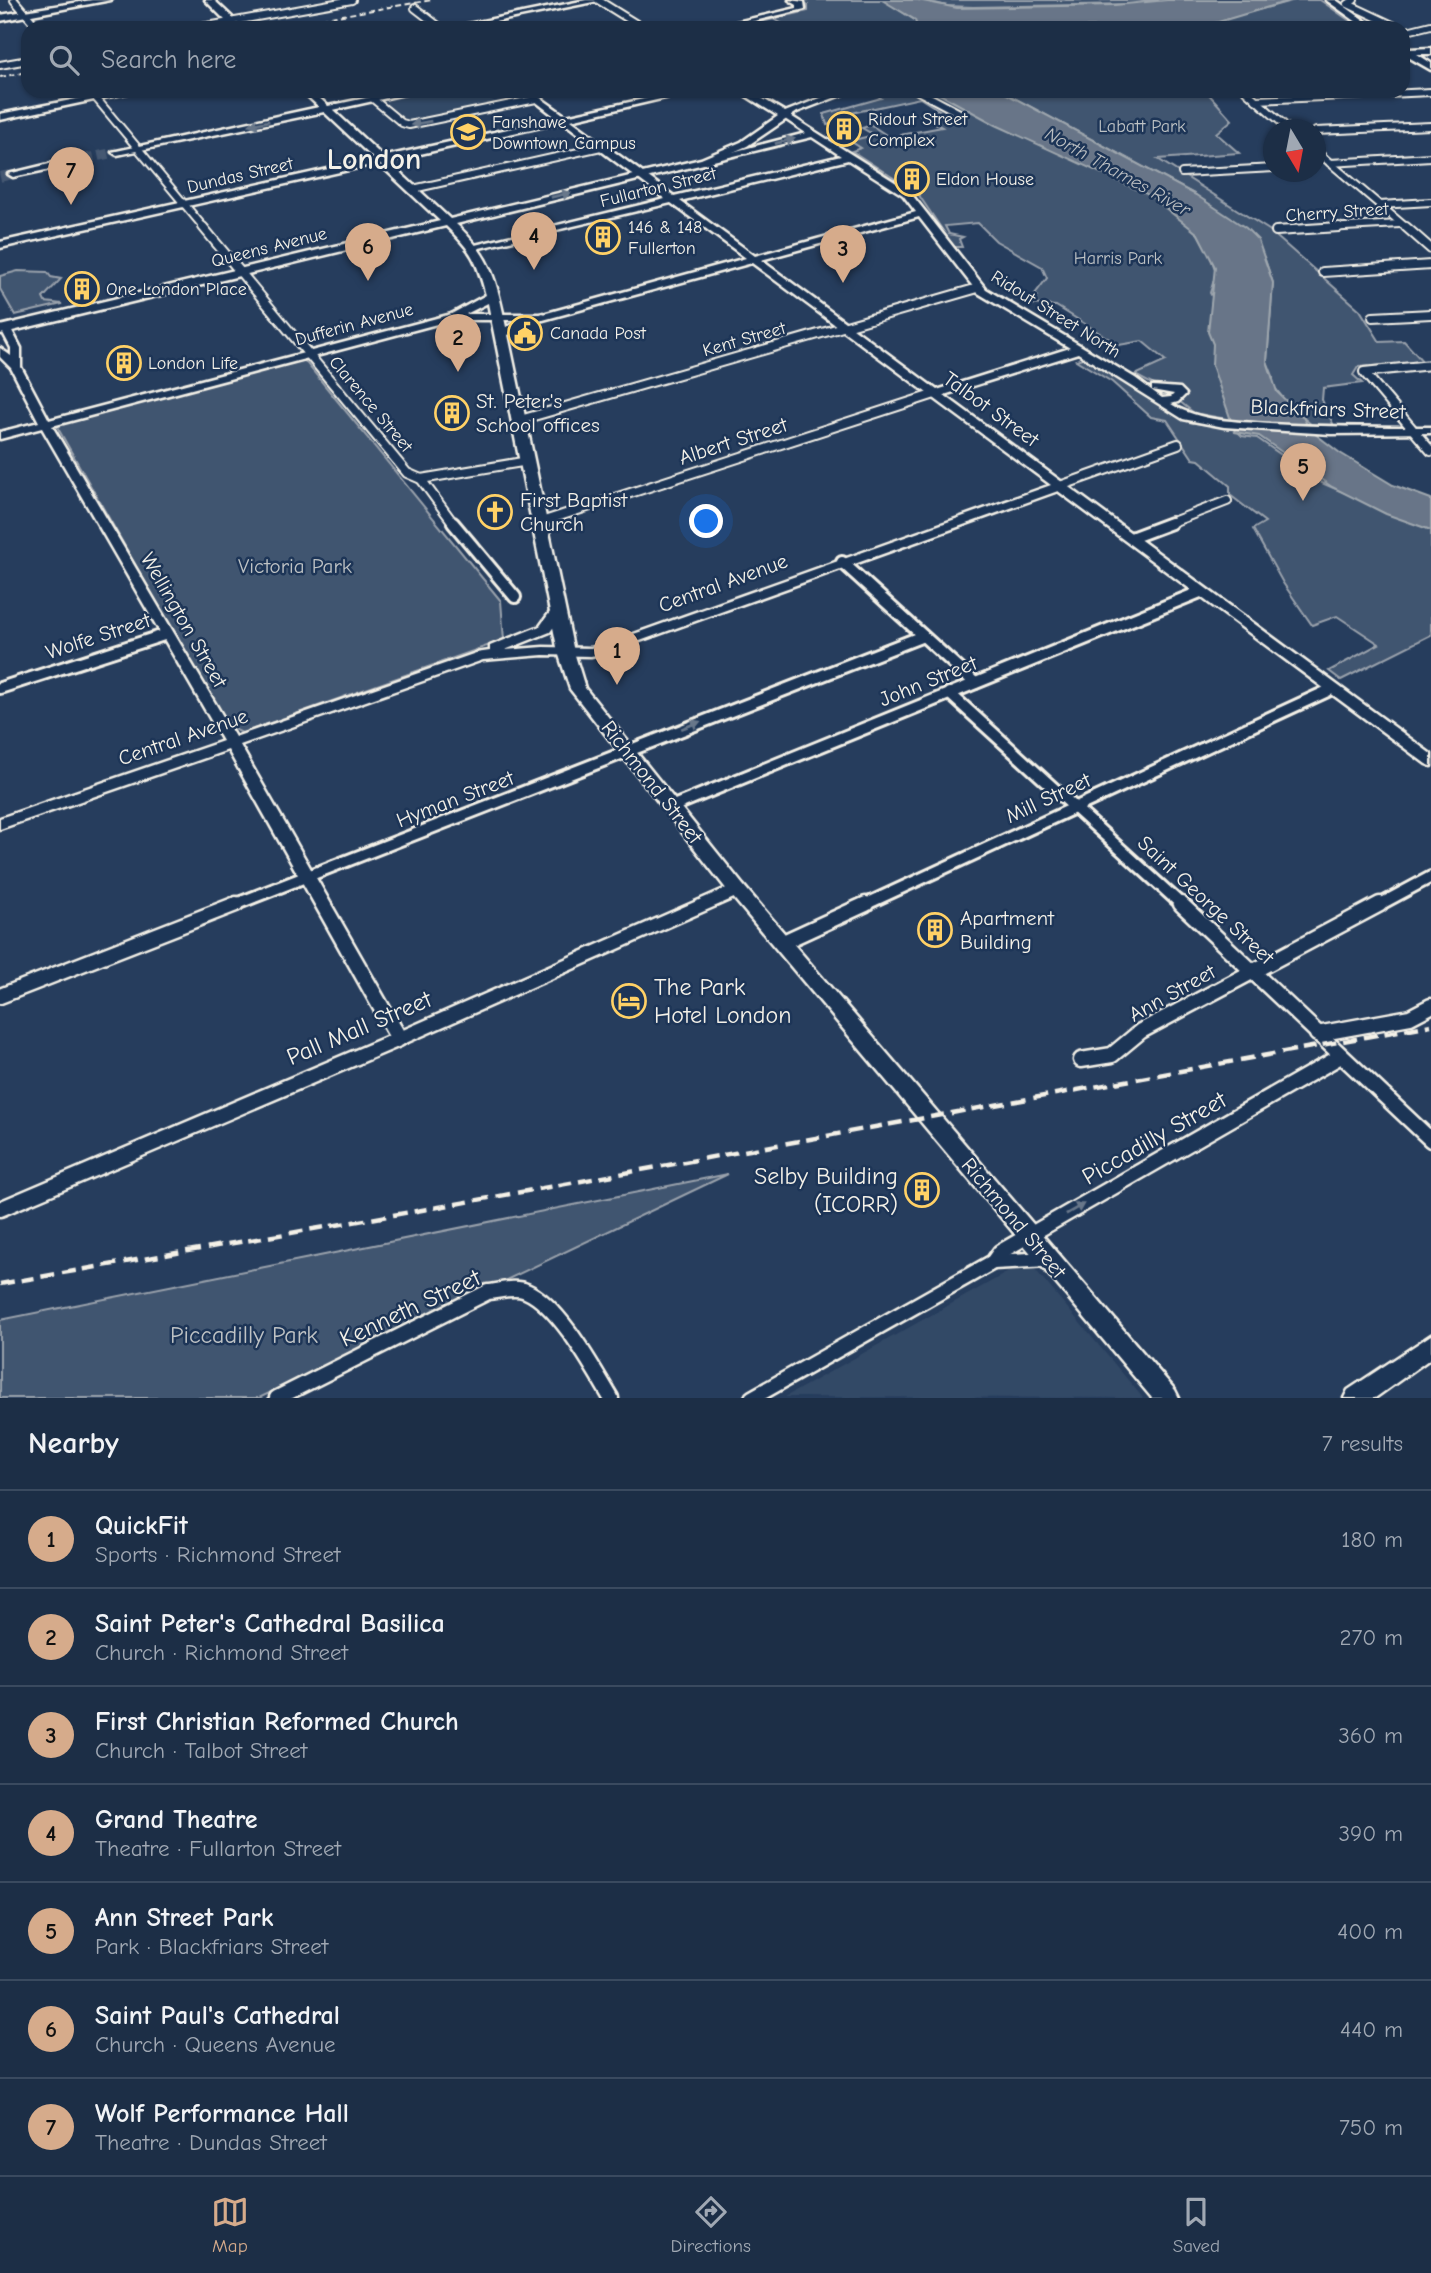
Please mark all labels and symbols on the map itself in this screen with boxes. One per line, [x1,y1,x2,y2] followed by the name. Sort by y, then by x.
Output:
[868,109,968,151] place label: Ridout Street Complex
[825,110,863,148] building icon: Ridout Street Complex
[492,112,636,154] place label: Fanshawe Downtown Campus
[449,113,487,151] school or university icon: Fanshawe Downtown Campus
[1098,116,1186,137] park label: Labatt Park
[410,117,432,128] one-way arrow
[248,118,270,129] one-way arrow
[1263,119,1326,182] north arrow
[1041,123,1195,222] water label: North Thames River
[774,135,796,146] one-way arrow
[327,142,421,177] district label: London
[48,147,94,205] pin: 7
[185,153,296,198] street label: Dundas Street
[893,160,931,198] building icon: Eldon House
[598,163,719,212] street label: Fullarton Street
[936,169,1034,190] place label: Eldon House
[550,190,572,201] one-way arrow
[1285,198,1390,227] street label: Cherry Street
[511,212,557,270] pin: 4
[628,217,702,259] place label: 146 & 148 Fullerton
[584,218,622,256] building icon: 146 & 148 Fullerton
[209,223,329,272] street label: Queens Avenue
[345,223,391,281] pin: 6
[820,225,866,283] pin: 3
[1074,248,1163,269] park label: Harris Park
[987,266,1124,363] street label: Ridout Street North
[63,270,101,308] building icon: One London Place
[106,279,247,300] place label: One London Place
[293,299,415,350] street label: Dufferin Avenue
[435,314,481,372] pin: 2
[506,314,544,352] public building icon: Canada Post
[700,317,789,361] street label: Kent Street
[550,323,647,344] place label: Canada Post
[105,344,143,382] building icon: London Life
[324,352,417,457] street label: Clarence Street
[148,353,238,374] place label: London Life
[939,366,1044,452] street label: Talbot Street
[476,389,600,437] place label: St. Peter's School offices
[433,394,471,432] building icon: St. Peter's School offices
[1250,394,1407,424] street label: Blackfriars Street
[676,412,791,470] street label: Albert Street
[1280,443,1326,501] pin: 5
[520,488,628,536] place label: First Baptist Church
[476,493,514,531] church icon: First Baptist Church
[689,504,723,538] your location
[136,548,233,693] street label: Wellington Street
[655,549,791,617] street label: Central Avenue
[238,554,352,578] park label: Victoria Park
[43,607,154,664] street label: Wolfe Street
[594,627,640,685] pin: 1
[876,650,981,711] street label: John Street
[115,704,251,770] street label: Central Avenue
[597,716,708,849] street label: Richmond Street
[681,720,702,731] one-way arrow
[393,765,518,832] street label: Hyman Street
[1002,767,1095,828] street label: Mill Street
[1133,831,1280,970] street label: Saint George Street
[960,906,1055,954] place label: Apartment Building
[916,911,954,949] building icon: Apartment Building
[1125,959,1220,1027] street label: Ann Street
[654,973,792,1029] place label: The Park Hotel London
[610,982,648,1020] hotel icon: The Park Hotel London
[282,984,437,1071] street label: Pall Mall Street
[1077,1085,1232,1191] street label: Piccadilly Street
[957,1153,1072,1284] street label: Richmond Street
[754,1162,898,1218] place label: Selby Building (ICORR)
[903,1171,941,1209] building icon: Selby Building (ICORR)
[1066,1203,1085,1216] one-way arrow
[335,1263,486,1353] street label: Kenneth Street
[170,1321,318,1349] park label: Piccadilly Park

